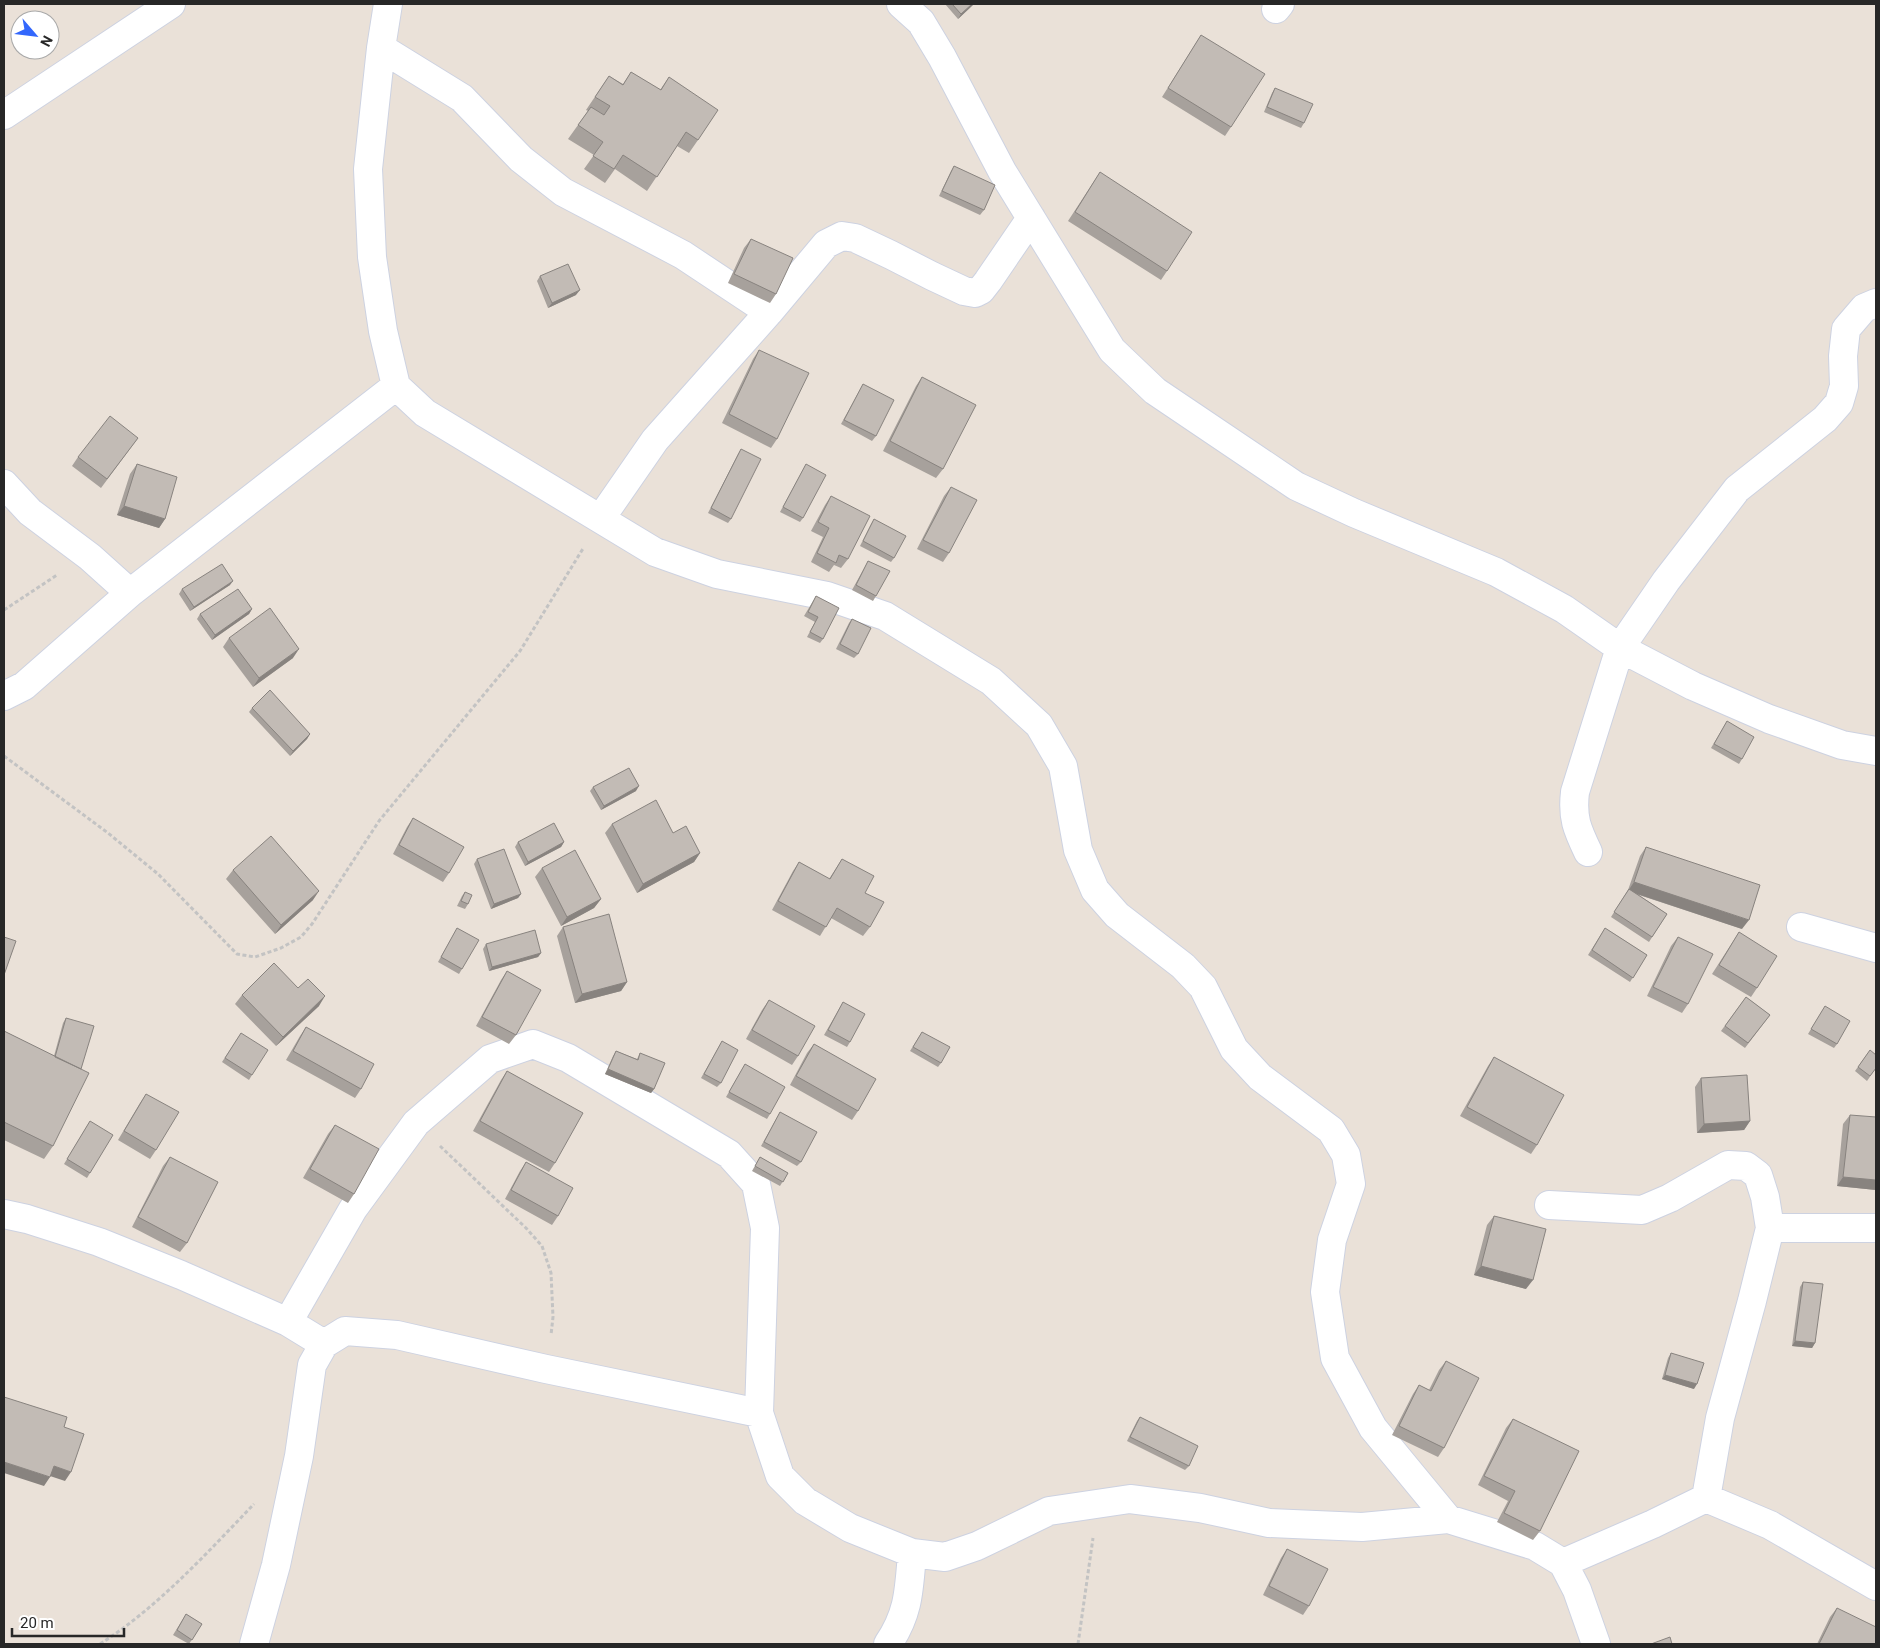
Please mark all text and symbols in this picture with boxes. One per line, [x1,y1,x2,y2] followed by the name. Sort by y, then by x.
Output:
[10,10,60,60] north arrow
[37,33,56,49] text: N
[12,1606,125,1638] scale bar
[20,1614,54,1632] text: 20 m

